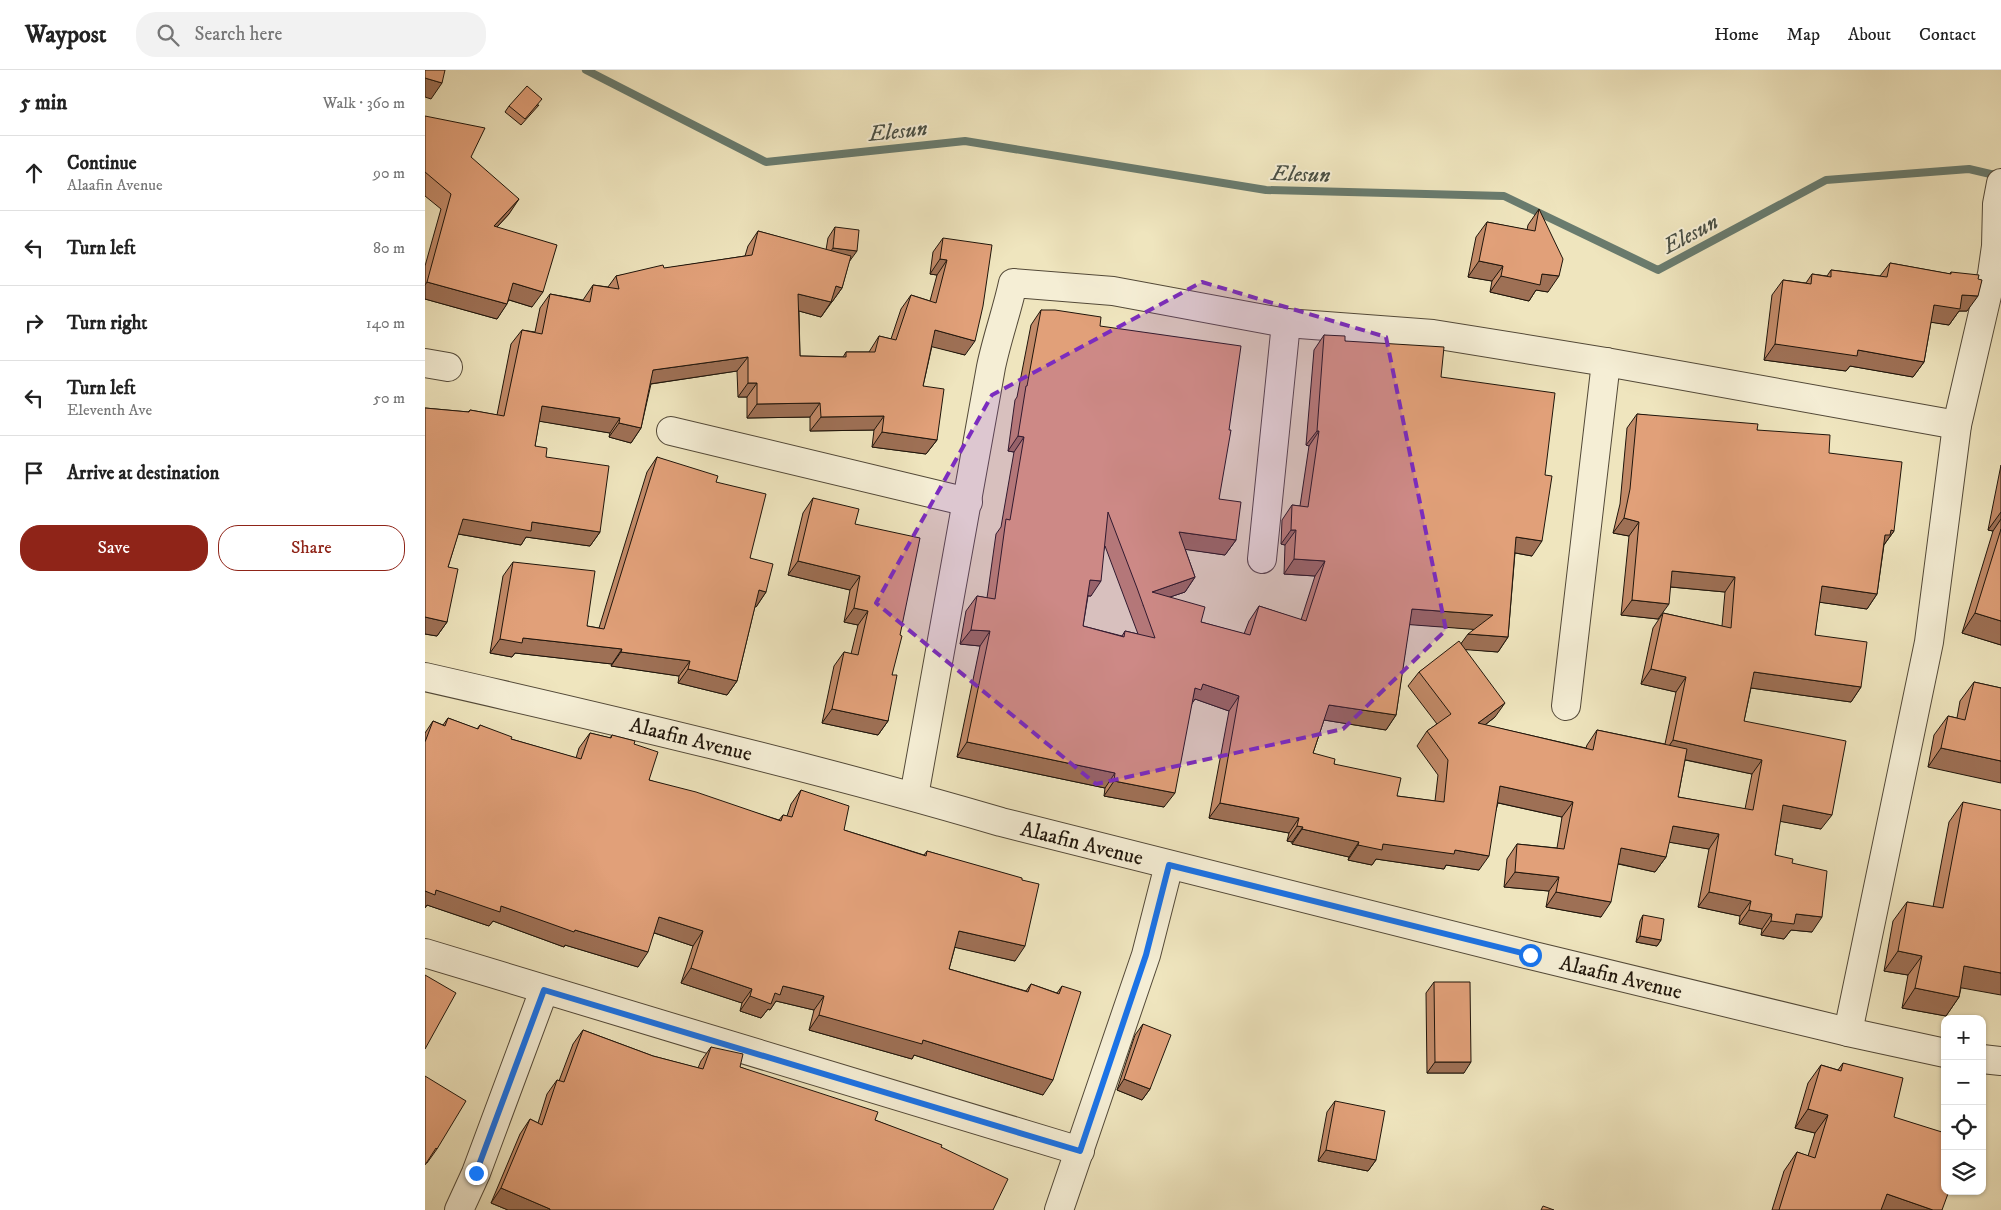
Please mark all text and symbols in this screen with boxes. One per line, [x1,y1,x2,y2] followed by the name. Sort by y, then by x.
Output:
[136,12,486,57] search box
[25,20,106,50] text: Waypost
[154,21,182,49] icon: search
[194,23,282,46] text: Search here
[1714,24,1759,46] text: Home
[1787,24,1820,46] text: Map
[1848,24,1891,46] text: About
[1919,24,1976,46] text: Contact
[20,90,67,116] text: 5 min
[323,93,405,113] text: Walk · 360 m
[865,115,929,148] water label: Elesun
[67,152,137,175] text: Continue
[20,159,48,187] icon: ahead
[1269,160,1331,189] water label: Elesun
[373,163,405,183] text: 90 m
[67,175,163,195] text: Alaafin Avenue
[1657,209,1723,261] water label: Elesun
[20,234,48,262] icon: left
[67,237,136,260] text: Turn left
[373,238,405,258] text: 80 m
[20,309,48,337] icon: right
[67,312,147,335] text: Turn right
[366,313,405,333] text: 140 m
[67,377,136,400] text: Turn left
[20,384,48,412] icon: left
[373,388,405,408] text: 50 m
[67,400,152,420] text: Eleventh Ave
[20,459,48,487] icon: arrive
[67,462,219,485] text: Arrive at destination
[20,525,208,571] button: Save
[218,525,405,571] button: Share
[627,712,755,768] street label: Alaafin Avenue
[1018,816,1146,872] street label: Alaafin Avenue
[1519,944,1542,967] route start
[1557,950,1685,1006] street label: Alaafin Avenue
[1941,1015,1986,1195] map controls
[1941,1015,1986,1060] button: +
[1941,1060,1986,1105] button: −
[1941,1105,1986,1150] button: locate
[1941,1150,1986,1195] button: layers
[465,1162,488,1185] route end

